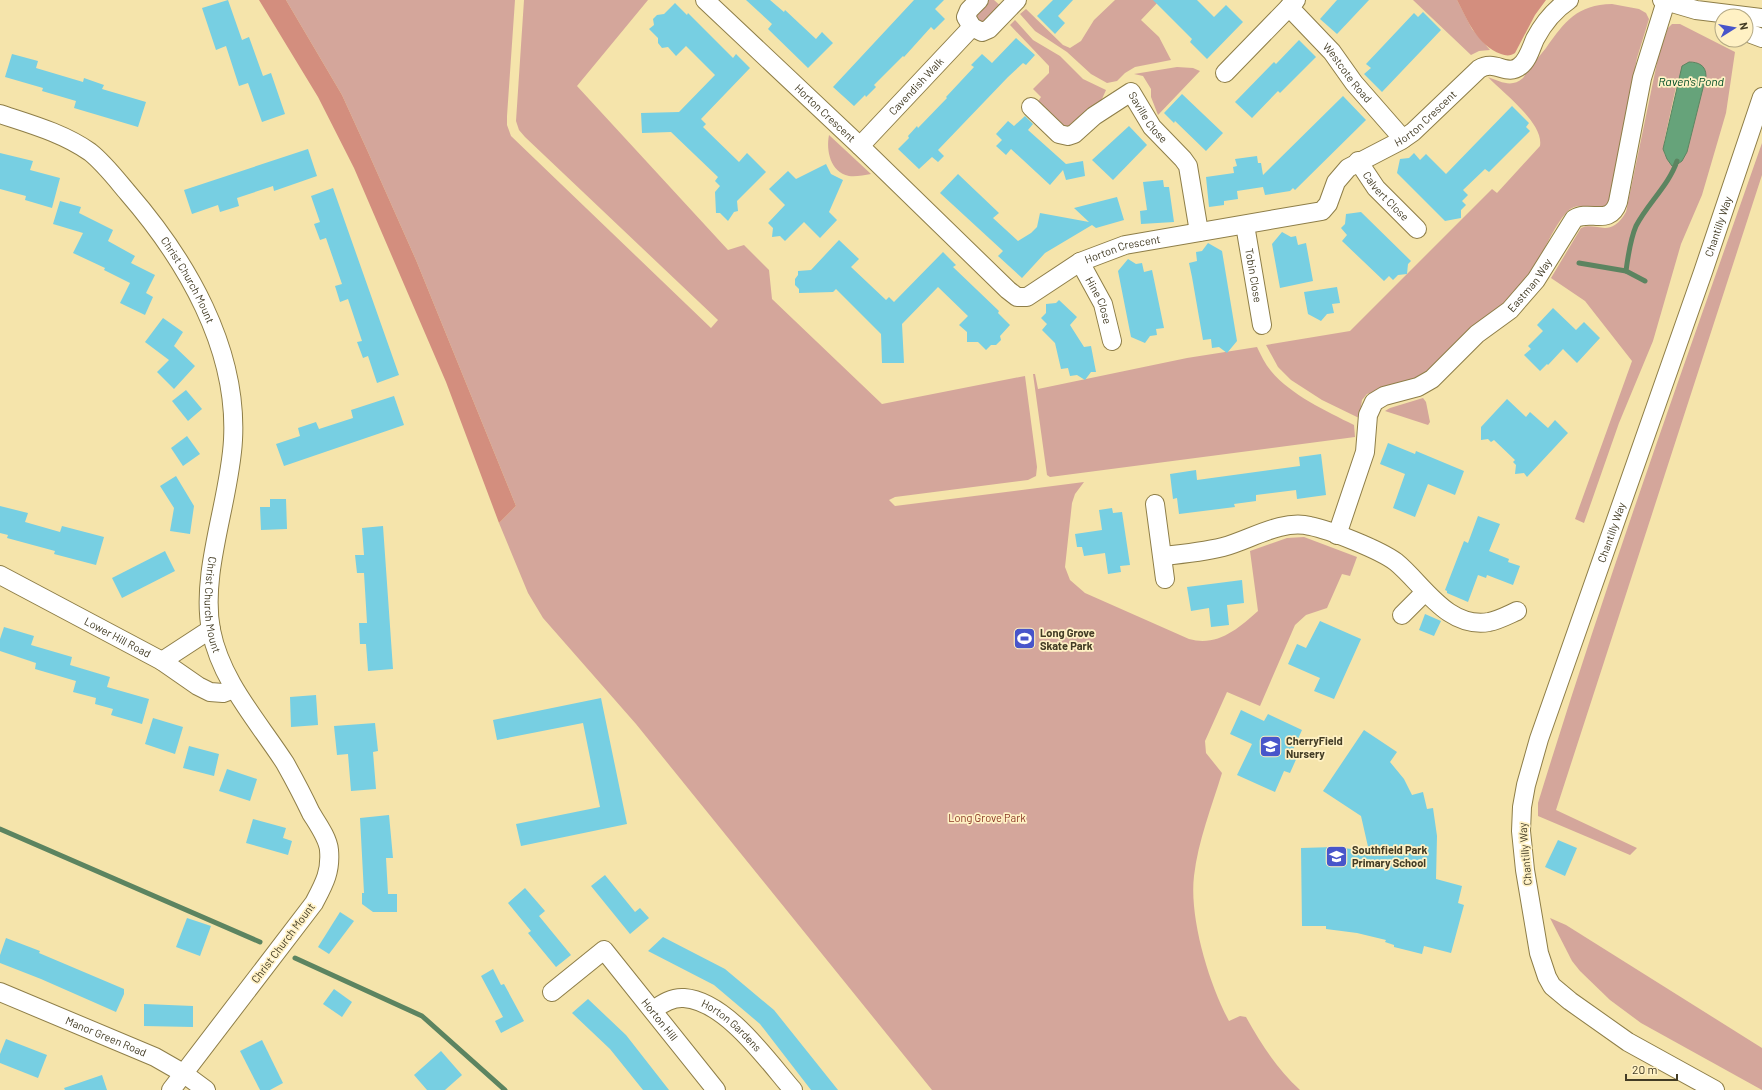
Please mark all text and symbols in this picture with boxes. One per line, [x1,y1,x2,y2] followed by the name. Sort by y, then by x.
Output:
[1714,8,1754,48] north arrow
[1737,21,1751,31] text: N
[1321,40,1375,105] street label: Westcote Road
[886,54,946,117] street label: Cavendish Walk
[1658,74,1724,88] water label: Raven's Pond
[792,81,859,144] street label: Horton Crescent
[1392,87,1459,149] street label: Horton Crescent
[1126,89,1171,145] street label: Saville Close
[1361,169,1412,223] street label: Calvert Close
[1702,194,1734,258] street label: Chantilly Way
[1083,232,1161,266] street label: Horton Crescent
[159,234,217,325] street label: Christ Church Mount
[1243,247,1265,303] street label: Tobin Close
[1504,256,1554,314] street label: Eastman Way
[1083,274,1115,325] street label: Hine Close
[1595,500,1628,564] street label: Chantilly Way
[203,556,224,654] street label: Christ Church Mount
[82,614,153,660] street label: Lower Hill Road
[1012,626,1038,652] sports icon: Long Grove Skate Park
[1040,626,1095,652] place label: Long Grove Skate Park
[1257,734,1283,760] school or university icon: CherryField Nursery
[1286,734,1343,760] place label: CherryField Nursery
[948,811,1026,824] park label: Long Grove Park
[1515,822,1534,886] street label: Chantilly Way
[1323,843,1349,869] school or university icon: Southfield Park Primary School
[1352,843,1428,869] place label: Southfield Park Primary School
[248,900,317,985] street label: Christ Church Mount
[639,996,681,1043] street label: Horton Hill
[700,996,765,1054] street label: Horton Gardens
[64,1013,149,1059] street label: Manor Green Road
[1626,1056,1677,1082] scale bar
[1632,1062,1658,1076] text: 20 m

